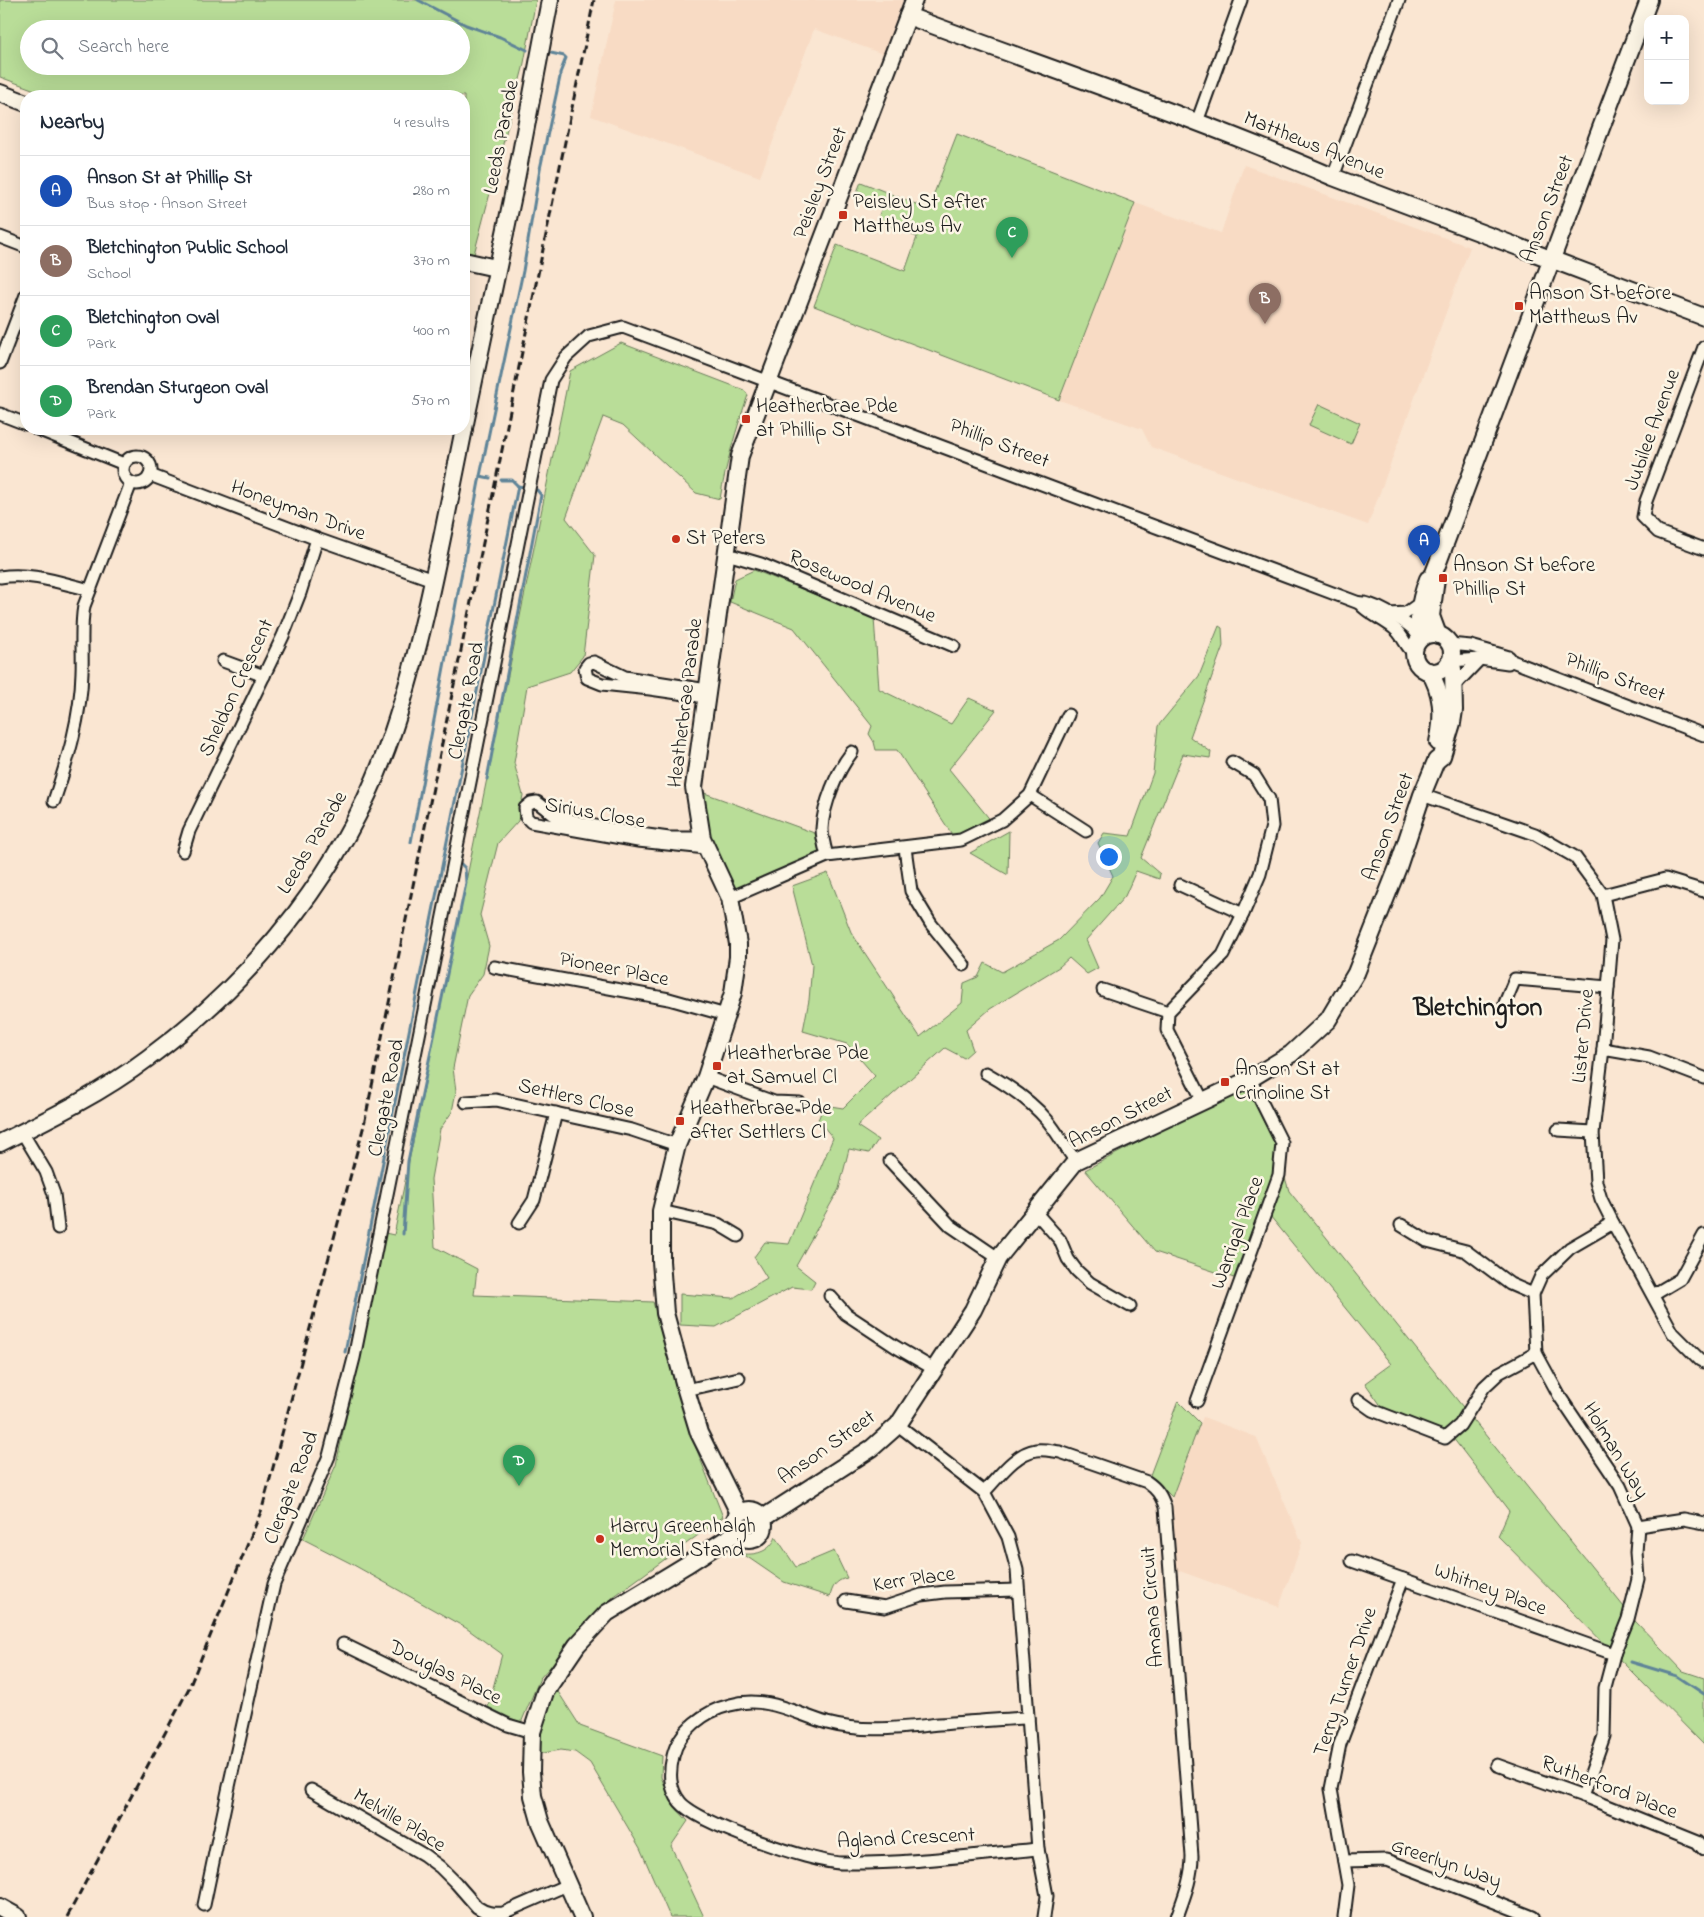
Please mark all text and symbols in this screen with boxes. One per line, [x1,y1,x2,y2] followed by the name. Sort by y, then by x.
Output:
[1644,15,1689,105] map controls
[1644,15,1689,60] button: +
[20,20,470,75] search box
[38,34,66,62] icon: search
[78,34,169,61] text: Search here
[1644,60,1689,105] button: −
[476,77,528,197] street label: Leeds Parade
[1239,104,1390,188] street label: Matthews Avenue
[40,108,104,138] text: Nearby
[394,111,450,135] text: 4 results
[786,123,858,244] street label: Peisley Street
[1514,151,1582,267] street label: Anson Street
[87,165,252,192] text: Anson St at Phillip St
[51,179,61,203] text: A
[413,179,450,203] text: 280 m
[853,188,987,242] place label: Peisley St after Matthews Av
[87,192,247,216] text: Bus stop · Anson Street
[837,209,849,221] marker: Peisley St after Matthews Av
[996,217,1028,258] pin: C
[87,235,288,262] text: Bletchington Public School
[51,249,61,273] text: B
[413,249,450,273] text: 370 m
[87,262,131,286] text: School
[1529,279,1672,333] place label: Anson St before Matthews Av
[1249,283,1281,324] pin: B
[1513,300,1525,312] marker: Anson St before Matthews Av
[87,305,219,332] text: Bletchington Oval
[52,319,60,343] text: C
[413,319,450,343] text: 400 m
[87,332,116,356] text: Park
[1617,364,1689,495] street label: Jubilee Avenue
[87,375,268,402] text: Brendan Sturgeon Oval
[50,389,62,413] text: D
[411,389,450,413] text: 570 m
[756,392,898,446] place label: Heatherbrae Pde at Phillip St
[87,402,116,426] text: Park
[945,411,1053,477] street label: Phillip Street
[740,413,752,425] marker: Heatherbrae Pde at Phillip St
[226,473,370,551] street label: Honeyman Drive
[686,524,766,554] place label: St Peters
[1408,525,1440,566] pin: A
[670,533,682,545] marker: St Peters
[783,542,941,632] street label: Rosewood Avenue
[1453,551,1596,605] place label: Anson St before Phillip St
[1437,572,1449,584] marker: Anson St before Phillip St
[192,614,282,762] street label: Sheldon Crescent
[661,616,711,790] street label: Heatherbrae Parade
[441,639,495,763] street label: Clergate Road
[1561,645,1669,711] street label: Phillip Street
[1356,769,1422,885] street label: Anson Street
[270,785,356,900] street label: Leeds Parade
[542,790,648,838] street label: Sirius Close
[1096,844,1122,870] your location
[557,945,672,995] street label: Pioneer Place
[1565,987,1603,1084] street label: Lister Drive
[1413,990,1543,1029] district label: Bletchington
[361,1036,415,1160] street label: Clergate Road
[727,1039,869,1093] place label: Heatherbrae Pde at Samuel Cl
[1235,1055,1340,1109] place label: Anson St at Crinoline St
[711,1060,723,1072] marker: Heatherbrae Pde at Samuel Cl
[515,1071,638,1127] street label: Settlers Close
[1219,1076,1231,1088] marker: Anson St at Crinoline St
[1064,1079,1178,1157] street label: Anson Street
[690,1094,832,1148] place label: Heatherbrae Pde after Settlers Cl
[674,1115,686,1127] marker: Heatherbrae Pde after Settlers Cl
[1204,1172,1274,1294] street label: Warrigal Place
[1572,1397,1656,1506] street label: Holman Way
[772,1403,882,1493] street label: Anson Street
[257,1427,329,1550] street label: Clergate Road
[503,1445,535,1486] pin: D
[610,1512,756,1566] place label: Harry Greenhalgh Memorial Stand
[594,1533,606,1545] marker: Harry Greenhalgh Memorial Stand
[1134,1545,1172,1669] street label: Amana Circuit
[1429,1556,1551,1626] street label: Whitney Place
[871,1559,957,1601] street label: Kerr Place
[1306,1603,1388,1761] street label: Terry Turner Drive
[382,1632,507,1715] street label: Douglas Place
[1536,1748,1682,1828] street label: Rutherford Place
[347,1781,452,1861] street label: Melville Place
[836,1820,976,1860] street label: Agland Crescent
[1386,1831,1505,1899] street label: Greerlyn Way

